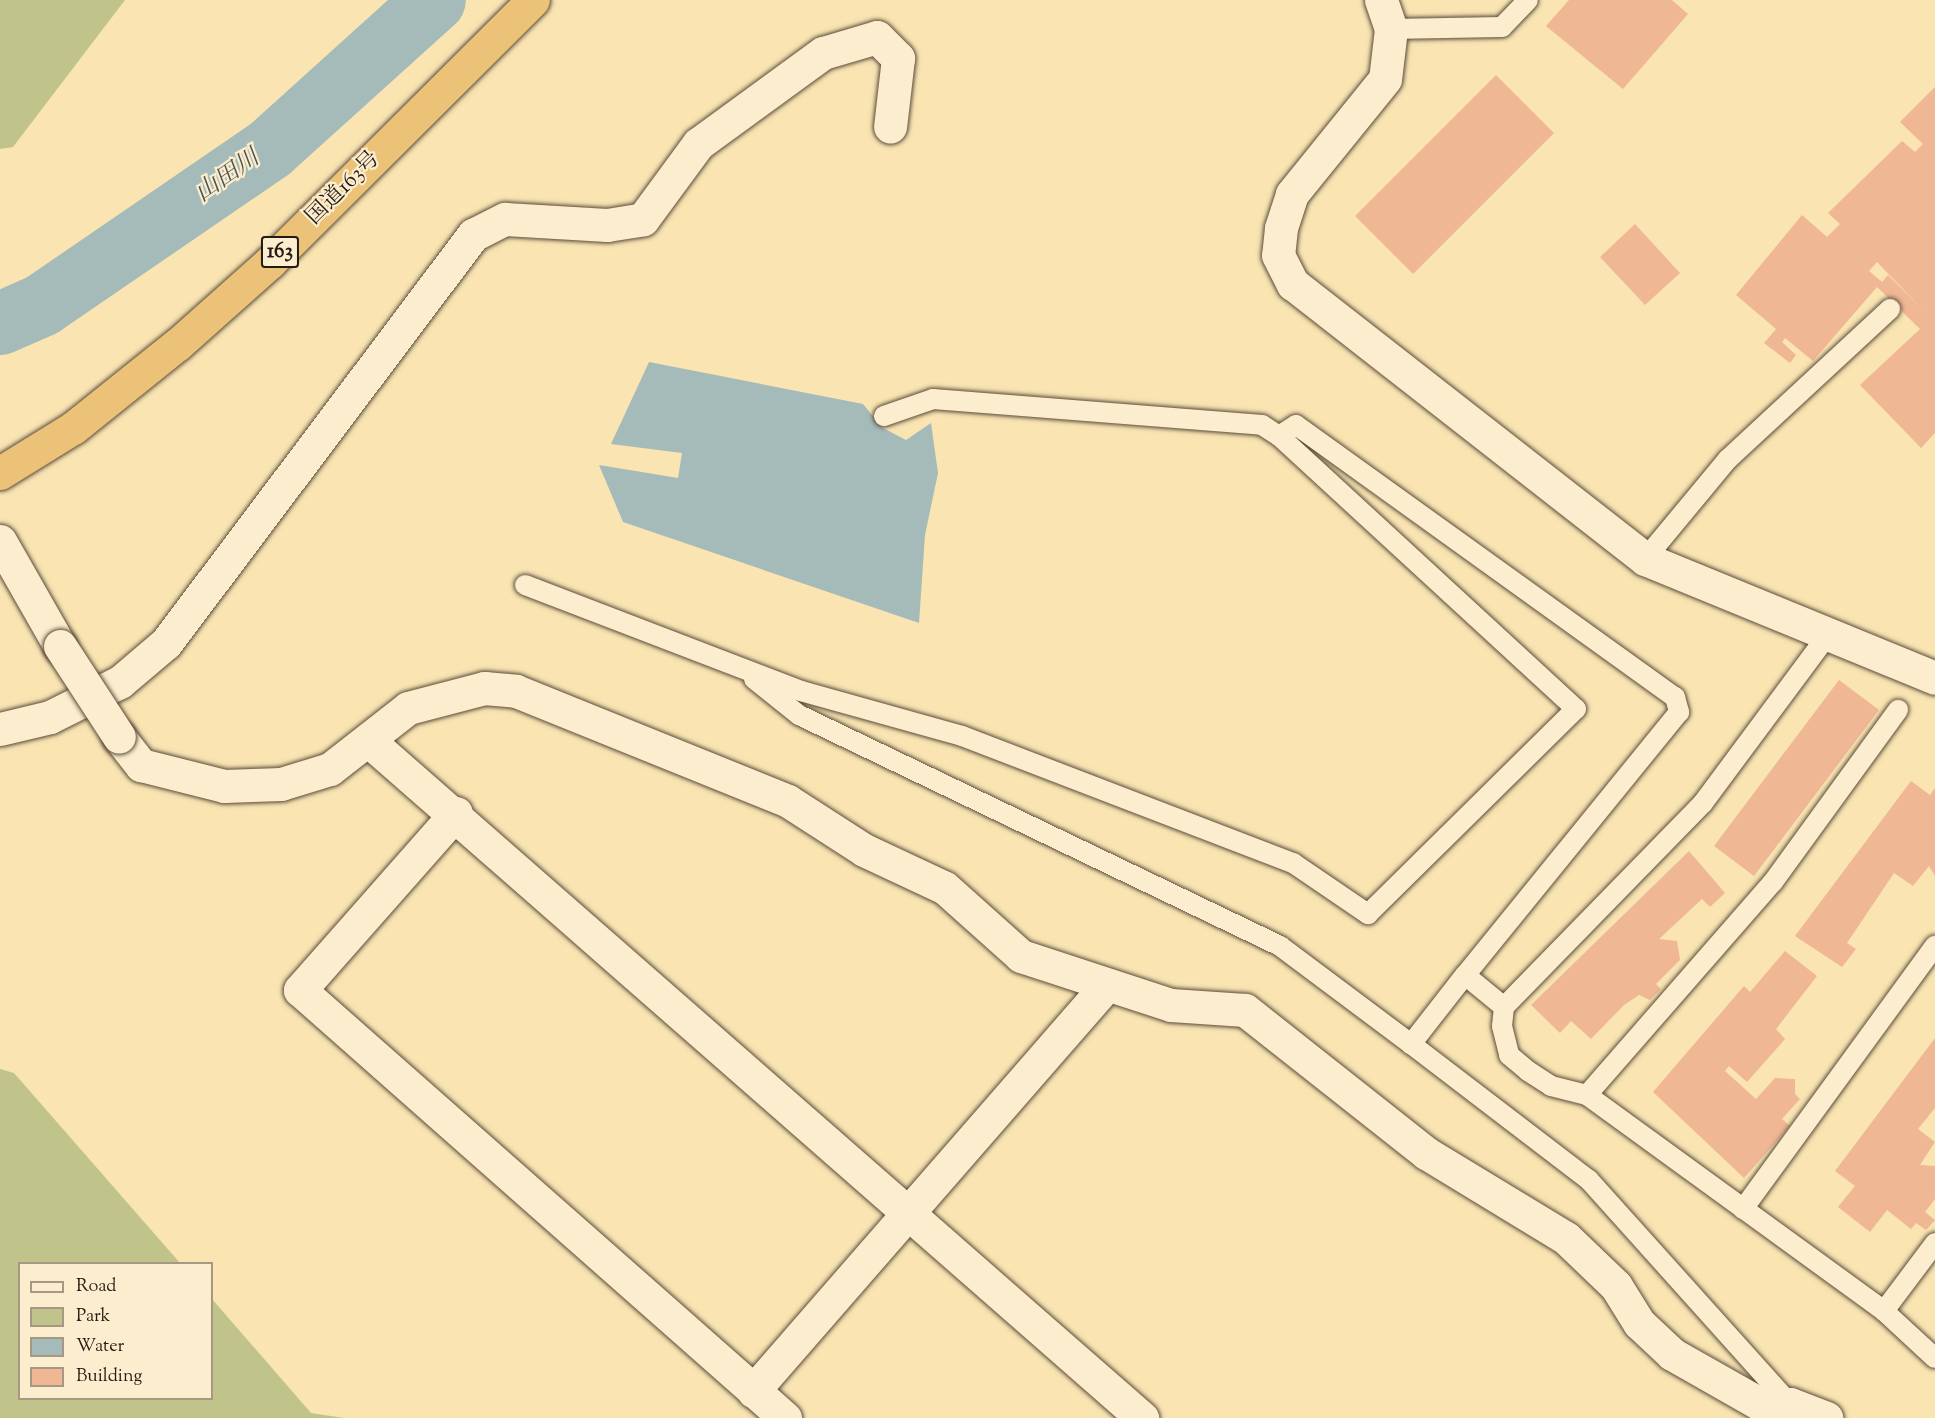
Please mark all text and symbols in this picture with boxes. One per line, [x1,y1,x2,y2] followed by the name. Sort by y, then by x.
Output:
[190,145,266,209] water label: 山田川
[302,147,386,231] street label: 国道163号
[260,234,300,270] road number: 163
[18,1262,213,1400] legend
[76,1274,116,1300] text: Road
[76,1304,110,1330] text: Park
[76,1334,124,1360] text: Water
[76,1364,142,1390] text: Building

